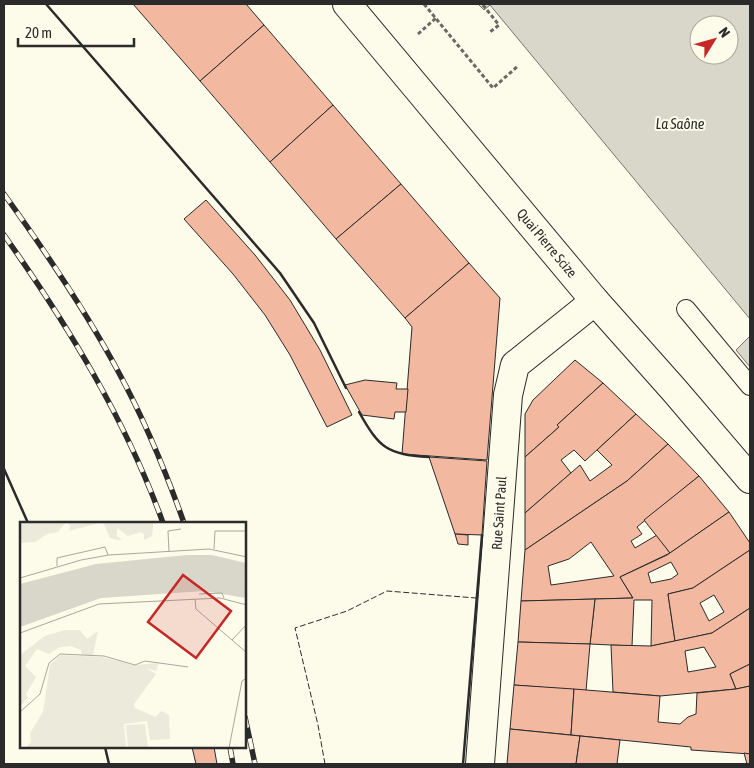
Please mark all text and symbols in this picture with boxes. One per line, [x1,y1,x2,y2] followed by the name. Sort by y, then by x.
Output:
[18,15,134,47] scale bar
[689,15,739,65] north arrow
[25,24,52,41] text: 20 m
[716,24,733,40] text: N
[655,115,705,132] water label: La Saône
[514,205,580,281] street label: Quai Pierre Scize
[488,475,510,550] street label: Rue Saint Paul
[20,522,246,748] inset map

